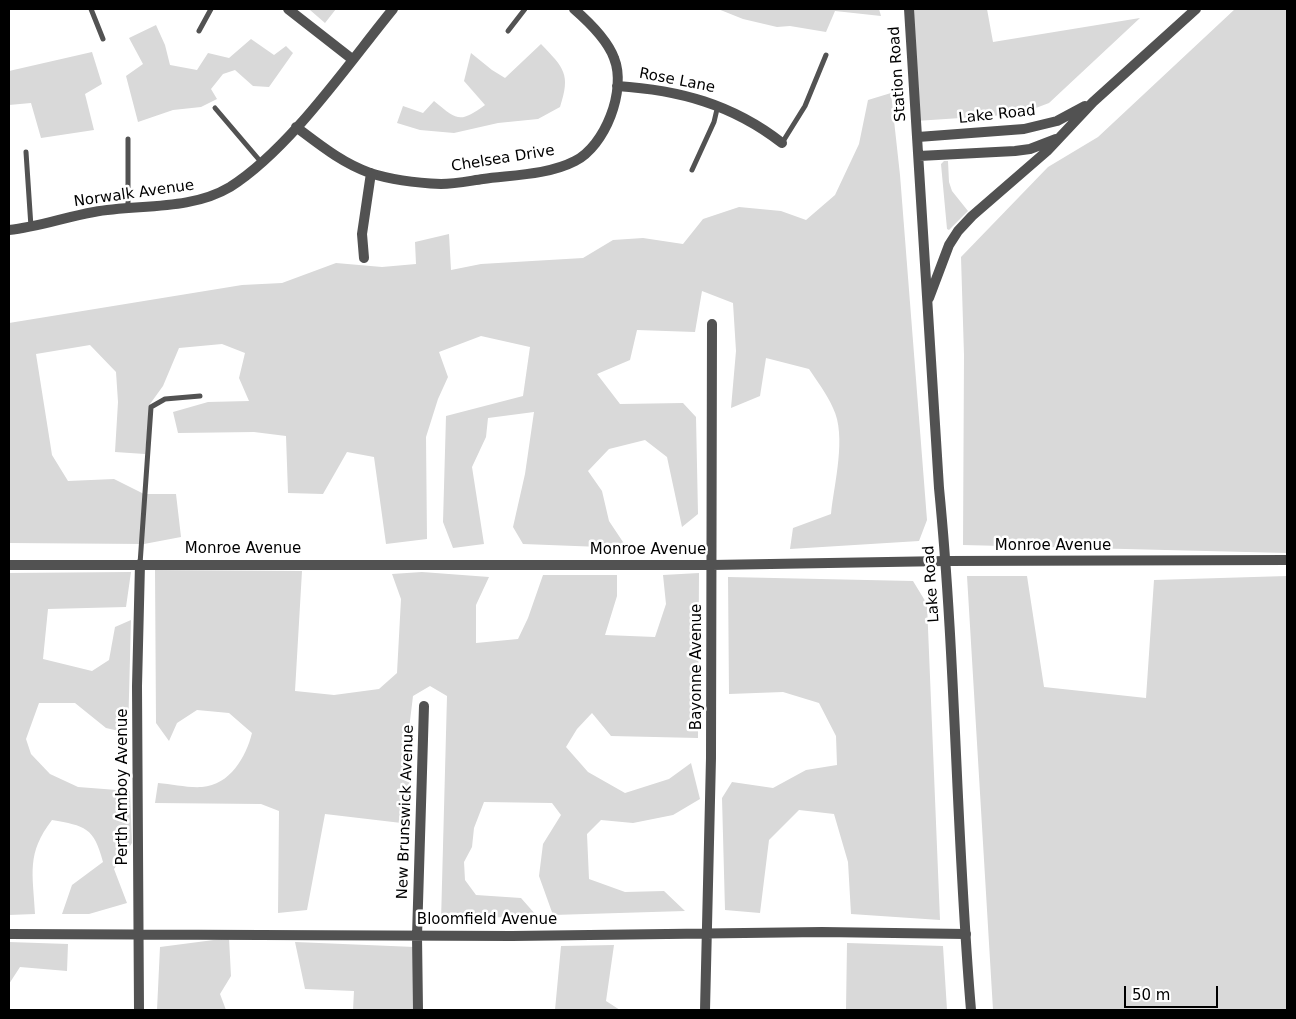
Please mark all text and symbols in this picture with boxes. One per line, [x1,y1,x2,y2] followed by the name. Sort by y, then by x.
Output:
[886,26,910,122] street label: Station Road
[637,65,717,97] street label: Rose Lane
[958,102,1036,128] street label: Lake Road
[450,142,556,176] street label: Chelsea Drive
[73,177,195,211] street label: Norwalk Avenue
[995,537,1111,555] street label: Monroe Avenue
[185,540,301,558] street label: Monroe Avenue
[590,541,706,559] street label: Monroe Avenue
[920,545,944,623] street label: Lake Road
[688,604,706,730] street label: Bayonne Avenue
[114,708,132,866] street label: Perth Amboy Avenue
[394,724,418,900] street label: New Brunswick Avenue
[417,911,557,929] street label: Bloomfield Avenue
[1126,976,1220,1008] scale bar
[1132,986,1170,1004] text: 50 m

